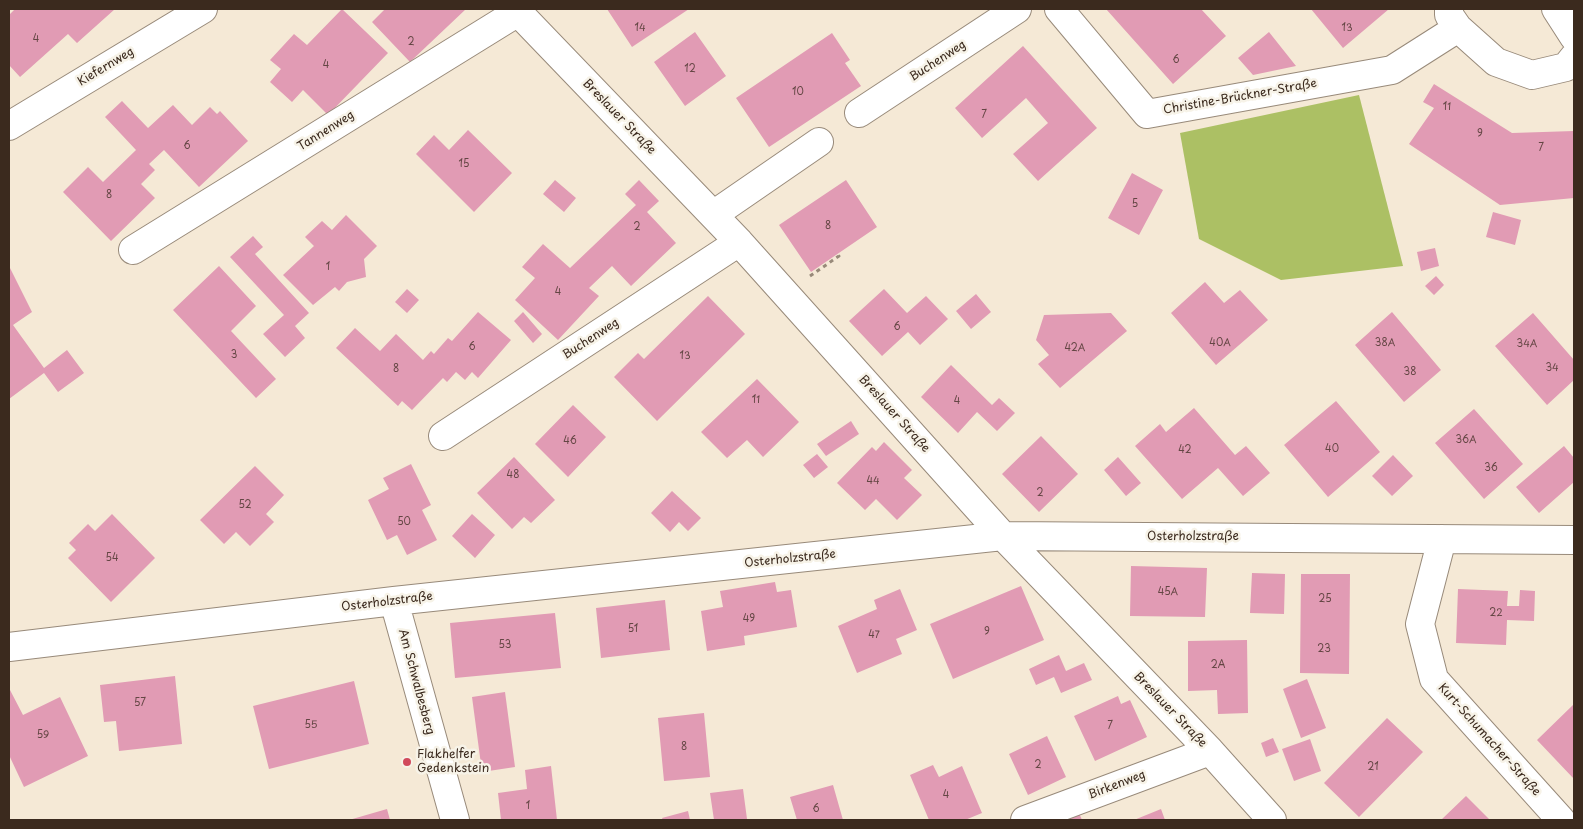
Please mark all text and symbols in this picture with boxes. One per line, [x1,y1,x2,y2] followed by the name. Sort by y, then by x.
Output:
[634,22,646,34] house number: 14
[1341,22,1353,34] house number: 13
[33,33,39,45] house number: 4
[407,36,415,48] house number: 2
[907,37,969,85] street label: Buchenweg
[75,45,137,89] street label: Kiefernweg
[1172,54,1180,66] house number: 6
[323,59,329,71] house number: 4
[684,63,696,75] house number: 12
[579,76,659,158] street label: Breslauer Straße
[1162,76,1318,118] street label: Christine-Brückner-Straße
[792,86,804,98] house number: 10
[1443,101,1451,113] house number: 11
[295,108,357,154] street label: Tannenweg
[981,109,987,121] house number: 7
[1477,128,1483,140] house number: 9
[183,140,191,152] house number: 6
[1538,142,1544,154] house number: 7
[459,158,469,170] house number: 15
[106,189,112,201] house number: 8
[1132,198,1138,210] house number: 5
[825,220,831,232] house number: 8
[633,221,641,233] house number: 2
[326,261,330,273] house number: 1
[555,286,561,298] house number: 4
[560,315,622,363] street label: Buchenweg
[893,321,901,333] house number: 6
[1209,337,1231,349] house number: 40A
[1375,337,1395,349] house number: 38A
[1517,338,1537,350] house number: 34A
[468,341,476,353] house number: 6
[1065,342,1085,354] house number: 42A
[231,349,237,361] house number: 3
[679,350,691,362] house number: 13
[1545,362,1559,374] house number: 34
[393,363,399,375] house number: 8
[1404,366,1416,378] house number: 38
[855,372,933,456] street label: Breslauer Straße
[752,394,760,406] house number: 11
[954,395,960,407] house number: 4
[1455,434,1477,446] house number: 36A
[563,435,577,447] house number: 46
[1325,443,1339,455] house number: 40
[1178,444,1192,456] house number: 42
[1484,462,1498,474] house number: 36
[507,469,519,481] house number: 48
[866,475,880,487] house number: 44
[1036,487,1044,499] house number: 2
[238,499,252,511] house number: 52
[397,516,411,528] house number: 50
[1147,530,1239,544] street label: Osterholzstraße
[744,547,836,571] street label: Osterholzstraße
[105,552,119,564] house number: 54
[1158,586,1178,598] house number: 45A
[341,589,433,615] street label: Osterholzstraße
[1318,593,1332,605] house number: 25
[1489,607,1503,619] house number: 22
[743,613,755,625] house number: 49
[628,623,638,635] house number: 51
[984,626,990,638] house number: 9
[395,627,437,737] street label: Am Schwalbesberg
[868,629,880,641] house number: 47
[499,639,511,651] house number: 53
[1317,643,1331,655] house number: 23
[1211,659,1225,671] house number: 2A
[1130,669,1210,751] street label: Breslauer Straße
[1435,681,1543,799] street label: Kurt-Schumacher-Straße
[134,697,146,709] house number: 57
[305,719,317,731] house number: 55
[1107,720,1113,732] house number: 7
[37,729,49,741] house number: 59
[681,741,687,753] house number: 8
[417,748,489,776] place label: Flakhelfer Gedenkstein
[401,756,413,768] marker: Flakhelfer Gedenkstein
[1034,759,1042,771] house number: 2
[1367,761,1379,773] house number: 21
[1086,767,1148,803] street label: Birkenweg
[943,789,949,801] house number: 4
[526,800,530,812] house number: 1
[812,803,820,815] house number: 6

